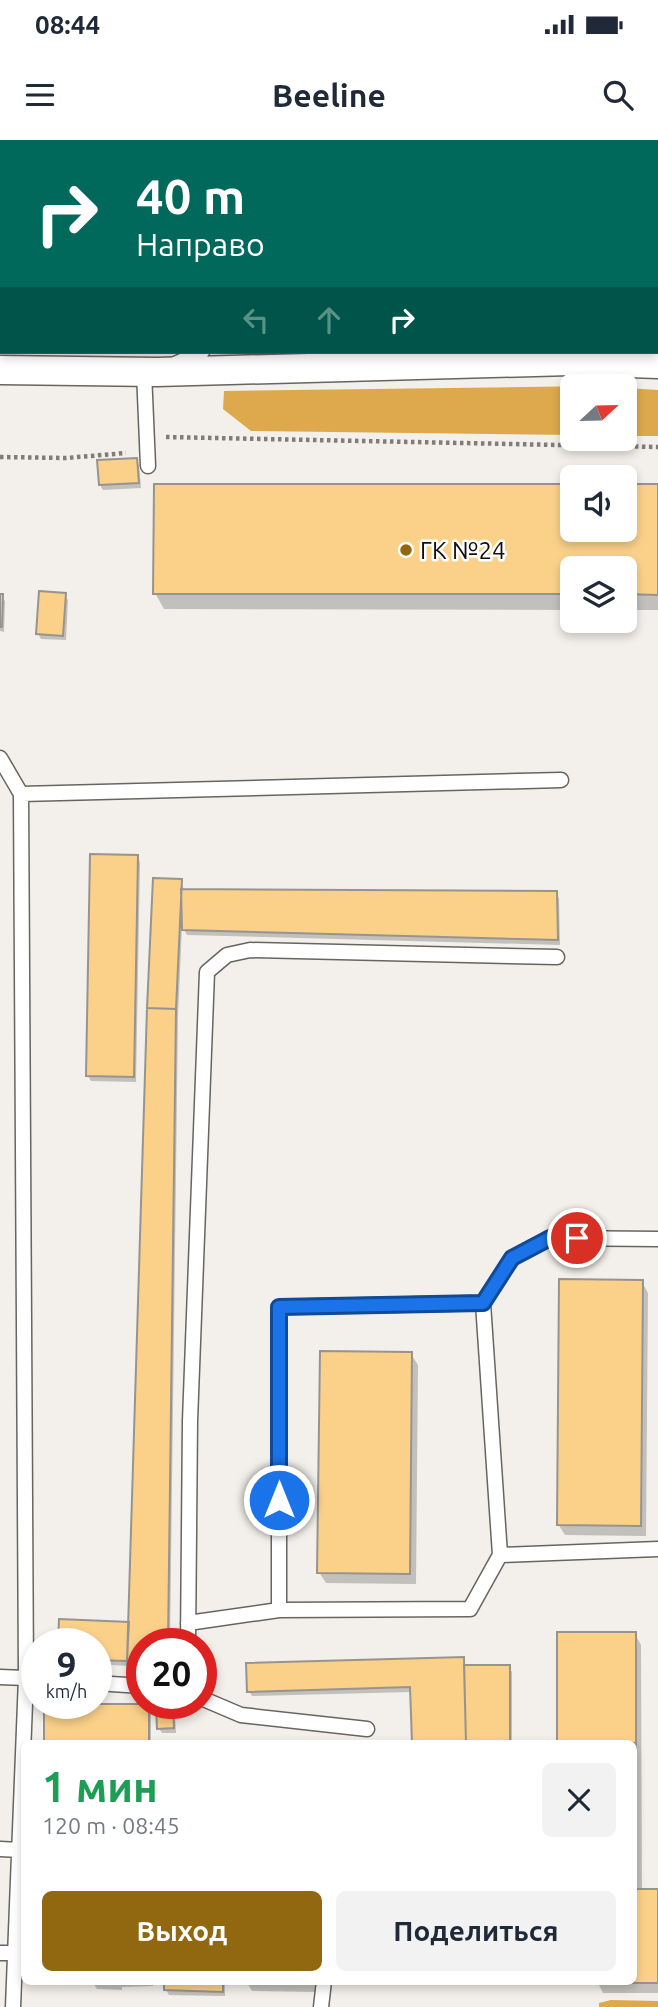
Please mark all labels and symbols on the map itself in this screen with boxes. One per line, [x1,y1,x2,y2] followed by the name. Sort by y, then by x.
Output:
[560,374,637,452] north arrow
[420,537,505,564] place label: ГК №24
[398,542,414,558] marker: ГК №24
[547,1208,607,1268] pin
[242,1463,316,1537] position arrow
[126,1628,217,1719] speed limit sign: 20

